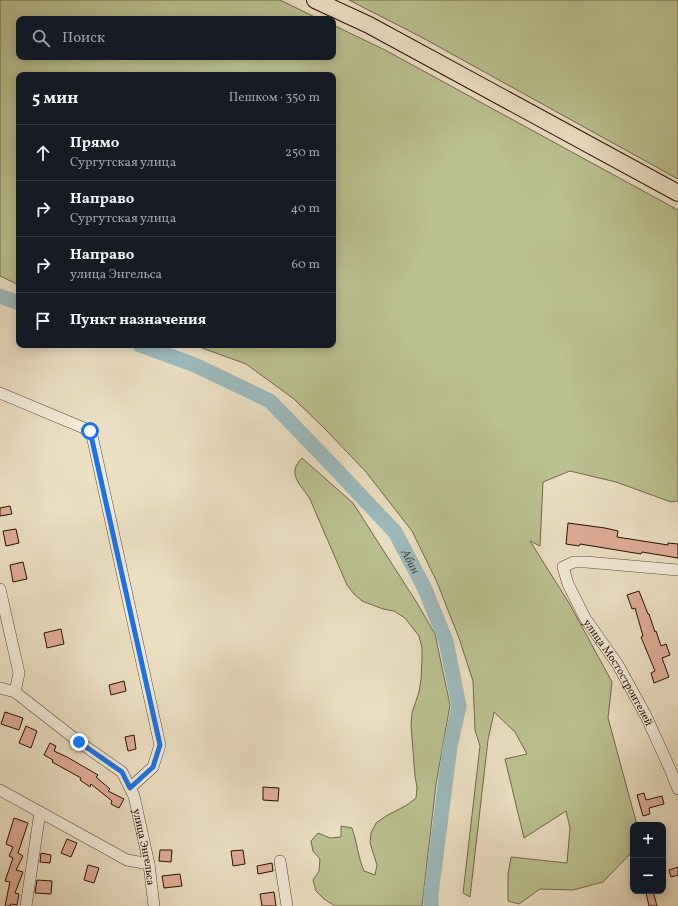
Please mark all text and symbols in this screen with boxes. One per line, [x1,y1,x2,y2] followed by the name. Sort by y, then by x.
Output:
[16,16,336,60] search box
[30,27,52,49] icon: search
[62,28,105,49] text: Поиск
[32,87,78,110] text: 5 мин
[229,89,320,107] text: Пешком · 350 m
[70,133,119,154] text: Прямо
[32,142,54,164] icon: ahead
[285,144,320,162] text: 250 m
[70,154,176,172] text: Сургутская улица
[70,189,134,210] text: Направо
[32,198,54,220] icon: right
[291,200,320,218] text: 40 m
[70,210,176,228] text: Сургутская улица
[70,245,134,266] text: Направо
[32,254,54,276] icon: right
[292,256,320,274] text: 60 m
[70,266,162,284] text: улица Энгельса
[32,310,54,332] icon: arrive
[70,310,206,331] text: Пункт назначения
[81,422,99,440] route start
[396,546,423,577] water label: Абин
[579,616,656,729] street label: улица Мостостроителей
[70,733,88,751] route end
[128,807,158,887] street label: улица Энгельса
[630,822,666,894] map controls
[630,822,666,858] button: +
[630,858,666,894] button: −

